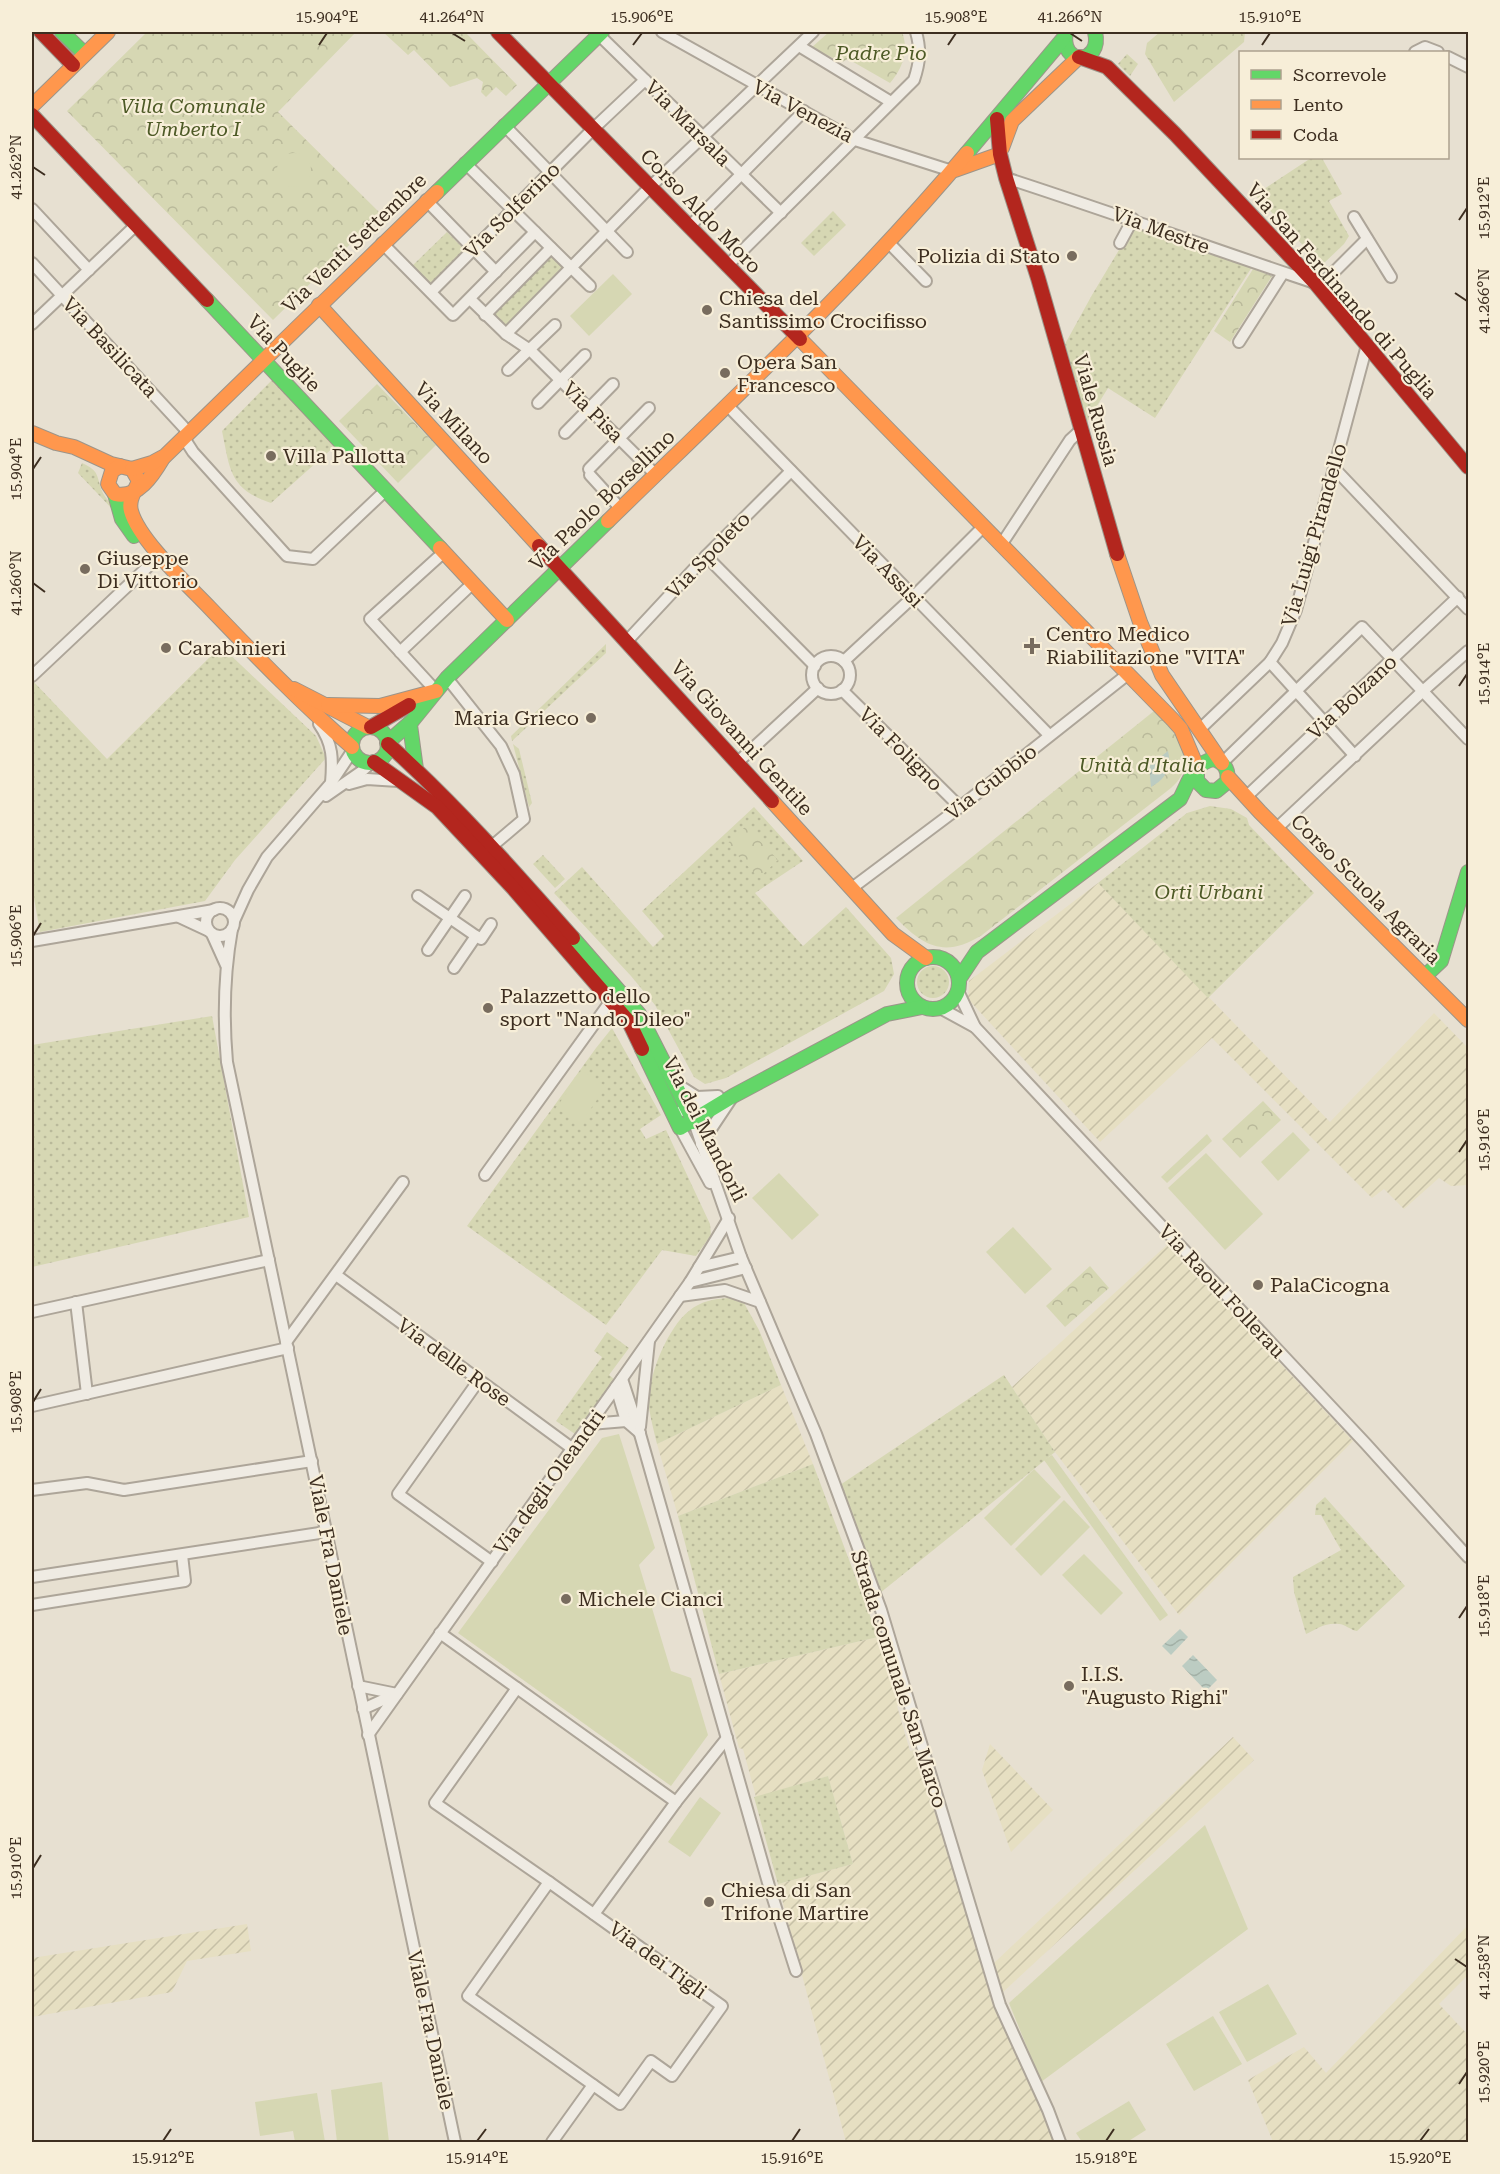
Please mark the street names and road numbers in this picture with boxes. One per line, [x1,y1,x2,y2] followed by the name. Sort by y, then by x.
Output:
[749,74,858,148] street label: Via Venezia
[640,75,736,171] street label: Via Marsala
[635,144,767,278] street label: Corso Aldo Moro
[459,157,565,263] street label: Via Solferino
[277,168,431,318] street label: Via Venti Settembre
[1242,178,1442,404] street label: Via San Ferdinando di Puglia
[1109,201,1213,259] street label: Via Mestre
[57,292,163,402] street label: Via Basilicata
[242,309,326,397] street label: Via Puglie
[1069,351,1123,469] street label: Viale Russia
[410,377,498,469] street label: Via Milano
[558,377,628,447] street label: Via Pisa
[524,424,680,576] street label: Via Paolo Borsellino
[1276,441,1352,629] street label: Via Luigi Pirandello
[661,507,755,603] street label: Via Spoleto
[848,530,928,612] street label: Via Assisi
[1302,649,1402,745] street label: Via Bolzano
[666,656,818,820] street label: Via Giovanni Gentile
[854,702,948,796] street label: Via Foligno
[941,739,1041,825] street label: Via Gubbio
[1286,809,1446,969] street label: Corso Scuola Agraria
[658,1052,752,1206] street label: Via dei Mandorli
[1154,1219,1291,1363] street label: Via Raoul Follerau
[393,1313,515,1411] street label: Via delle Rose
[488,1405,610,1559] street label: Via degli Oleandri
[304,1473,358,1637] street label: Viale Fra Daniele
[846,1547,952,1811] street label: Strada comunale San Marco
[604,1916,712,2004] street label: Via dei Tigli
[402,1948,460,2112] street label: Viale Fra Daniele

